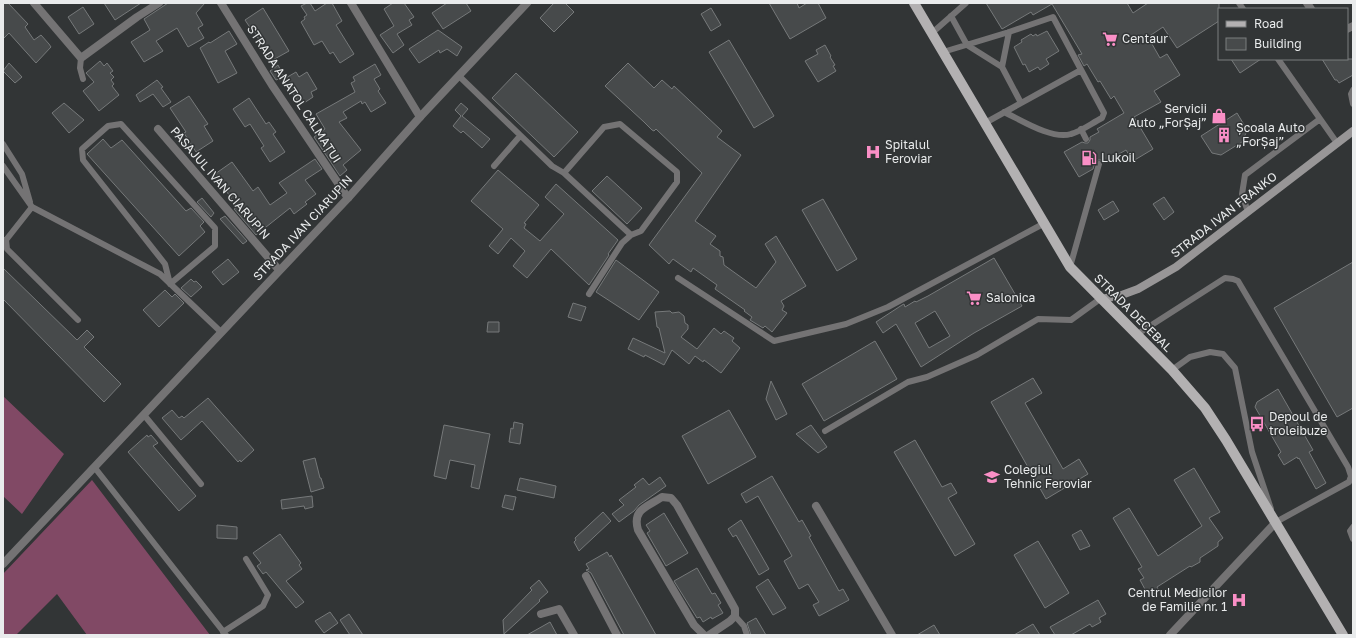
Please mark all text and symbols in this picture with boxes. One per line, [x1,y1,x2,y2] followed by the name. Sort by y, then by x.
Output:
[1218,8,1348,60] legend
[1254,16,1283,31] text: Road
[244,22,345,166] street label: STRADA ANATOL CALMAȚUI
[1101,30,1119,48] supermarket icon: Centaur
[1122,31,1168,46] place label: Centaur
[1254,36,1302,51] text: Building
[1129,101,1207,130] place label: Servicii Auto „ForȘaj”
[1210,107,1228,125] shop icon: Servicii Auto „ForȘaj”
[1236,120,1305,149] place label: Școala Auto „ForȘaj”
[167,123,273,242] street label: PASAJUL IVAN CIARUPIN
[1215,126,1233,144] building icon: Școala Auto „ForȘaj”
[885,137,932,166] place label: Spitalul Feroviar
[864,143,882,161] hospital icon: Spitalul Feroviar
[1080,149,1098,167] fuel station icon: Lukoil
[1101,150,1136,165] place label: Lukoil
[1168,168,1280,261] street label: STRADA IVAN FRANKO
[250,172,355,284] street label: STRADA IVAN CIARUPIN
[1091,270,1176,355] street label: STRADA DECEBAL
[965,289,983,307] supermarket icon: Salonica
[986,290,1035,305] place label: Salonica
[1269,409,1327,438] place label: Depoul de troleibuze
[1248,415,1266,433] bus stop icon: Depoul de troleibuze
[1004,462,1092,491] place label: Colegiul Tehnic Feroviar
[983,468,1001,486] school or university icon: Colegiul Tehnic Feroviar
[1128,585,1227,614] place label: Centrul Medicilor de Familie nr. 1
[1230,591,1248,609] hospital icon: Centrul Medicilor de Familie nr. 1

